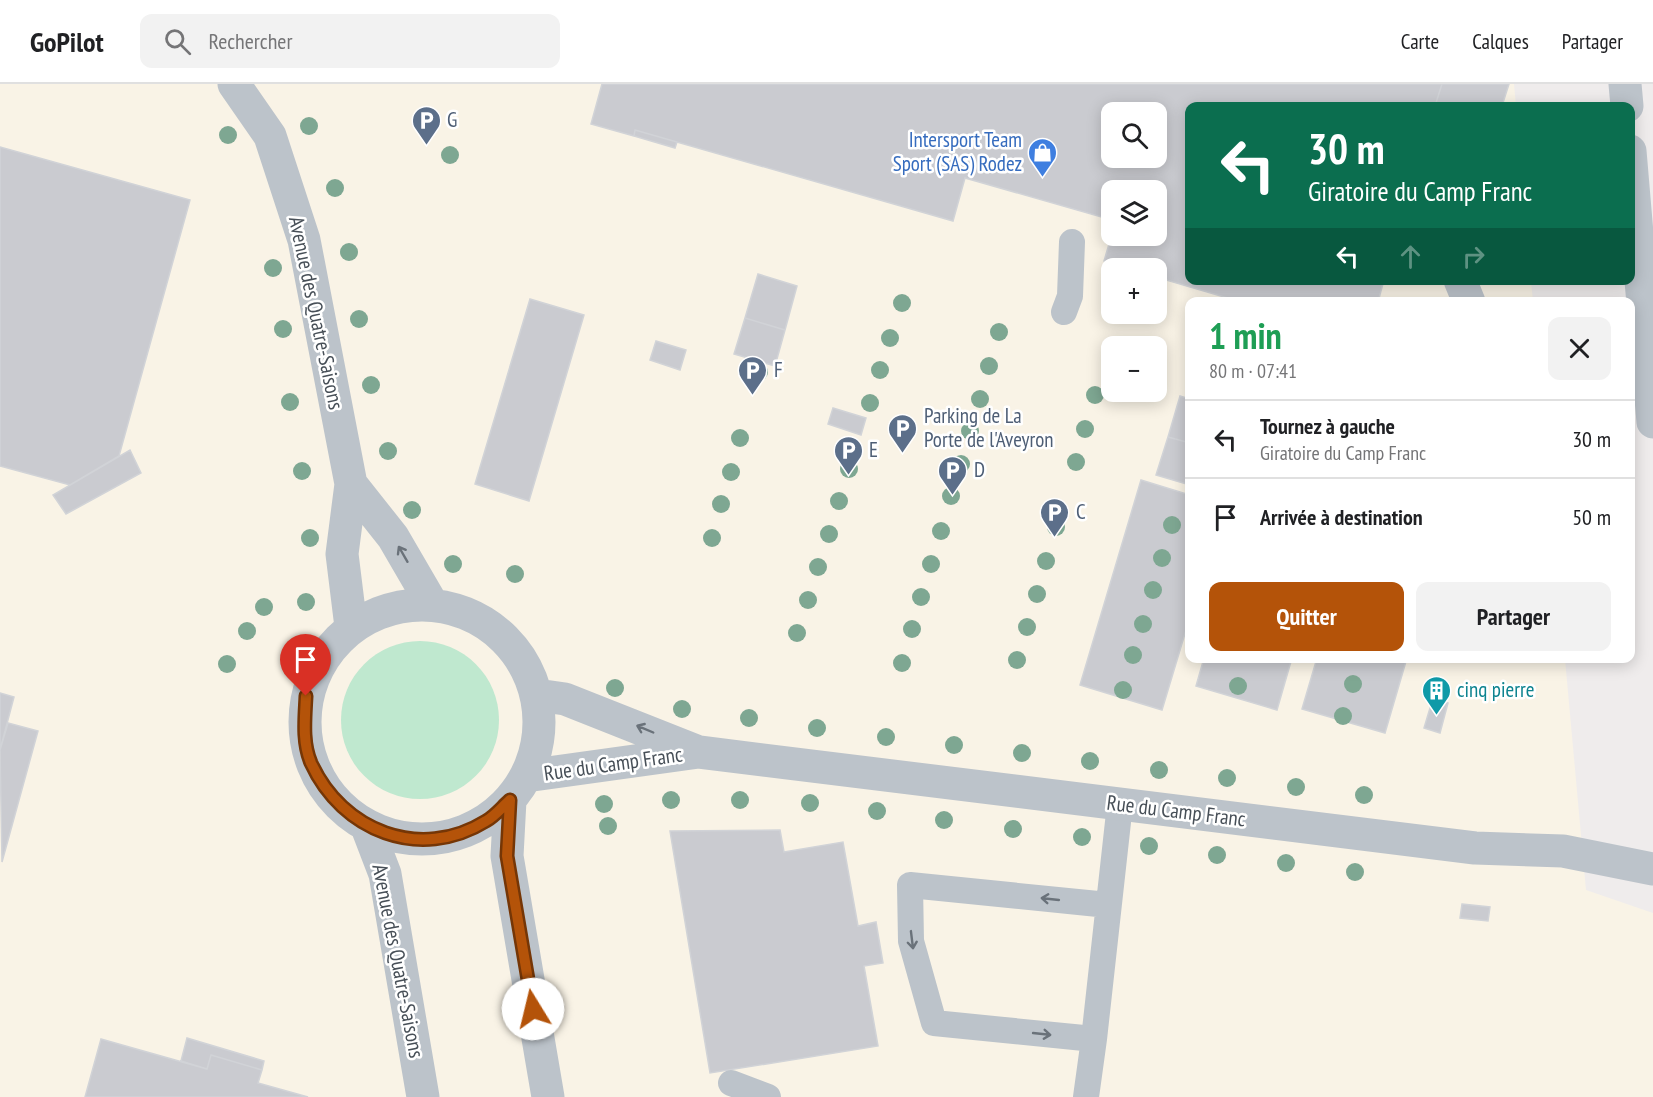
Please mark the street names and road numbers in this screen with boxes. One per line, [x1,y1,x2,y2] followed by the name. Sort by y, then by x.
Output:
[283,214,350,412] street label: Avenue des Quatre-Saisons
[542,740,684,787] street label: Rue du Camp Franc
[1105,789,1247,832] street label: Rue du Camp Franc
[366,862,431,1060] street label: Avenue des Quatre-Saisons

